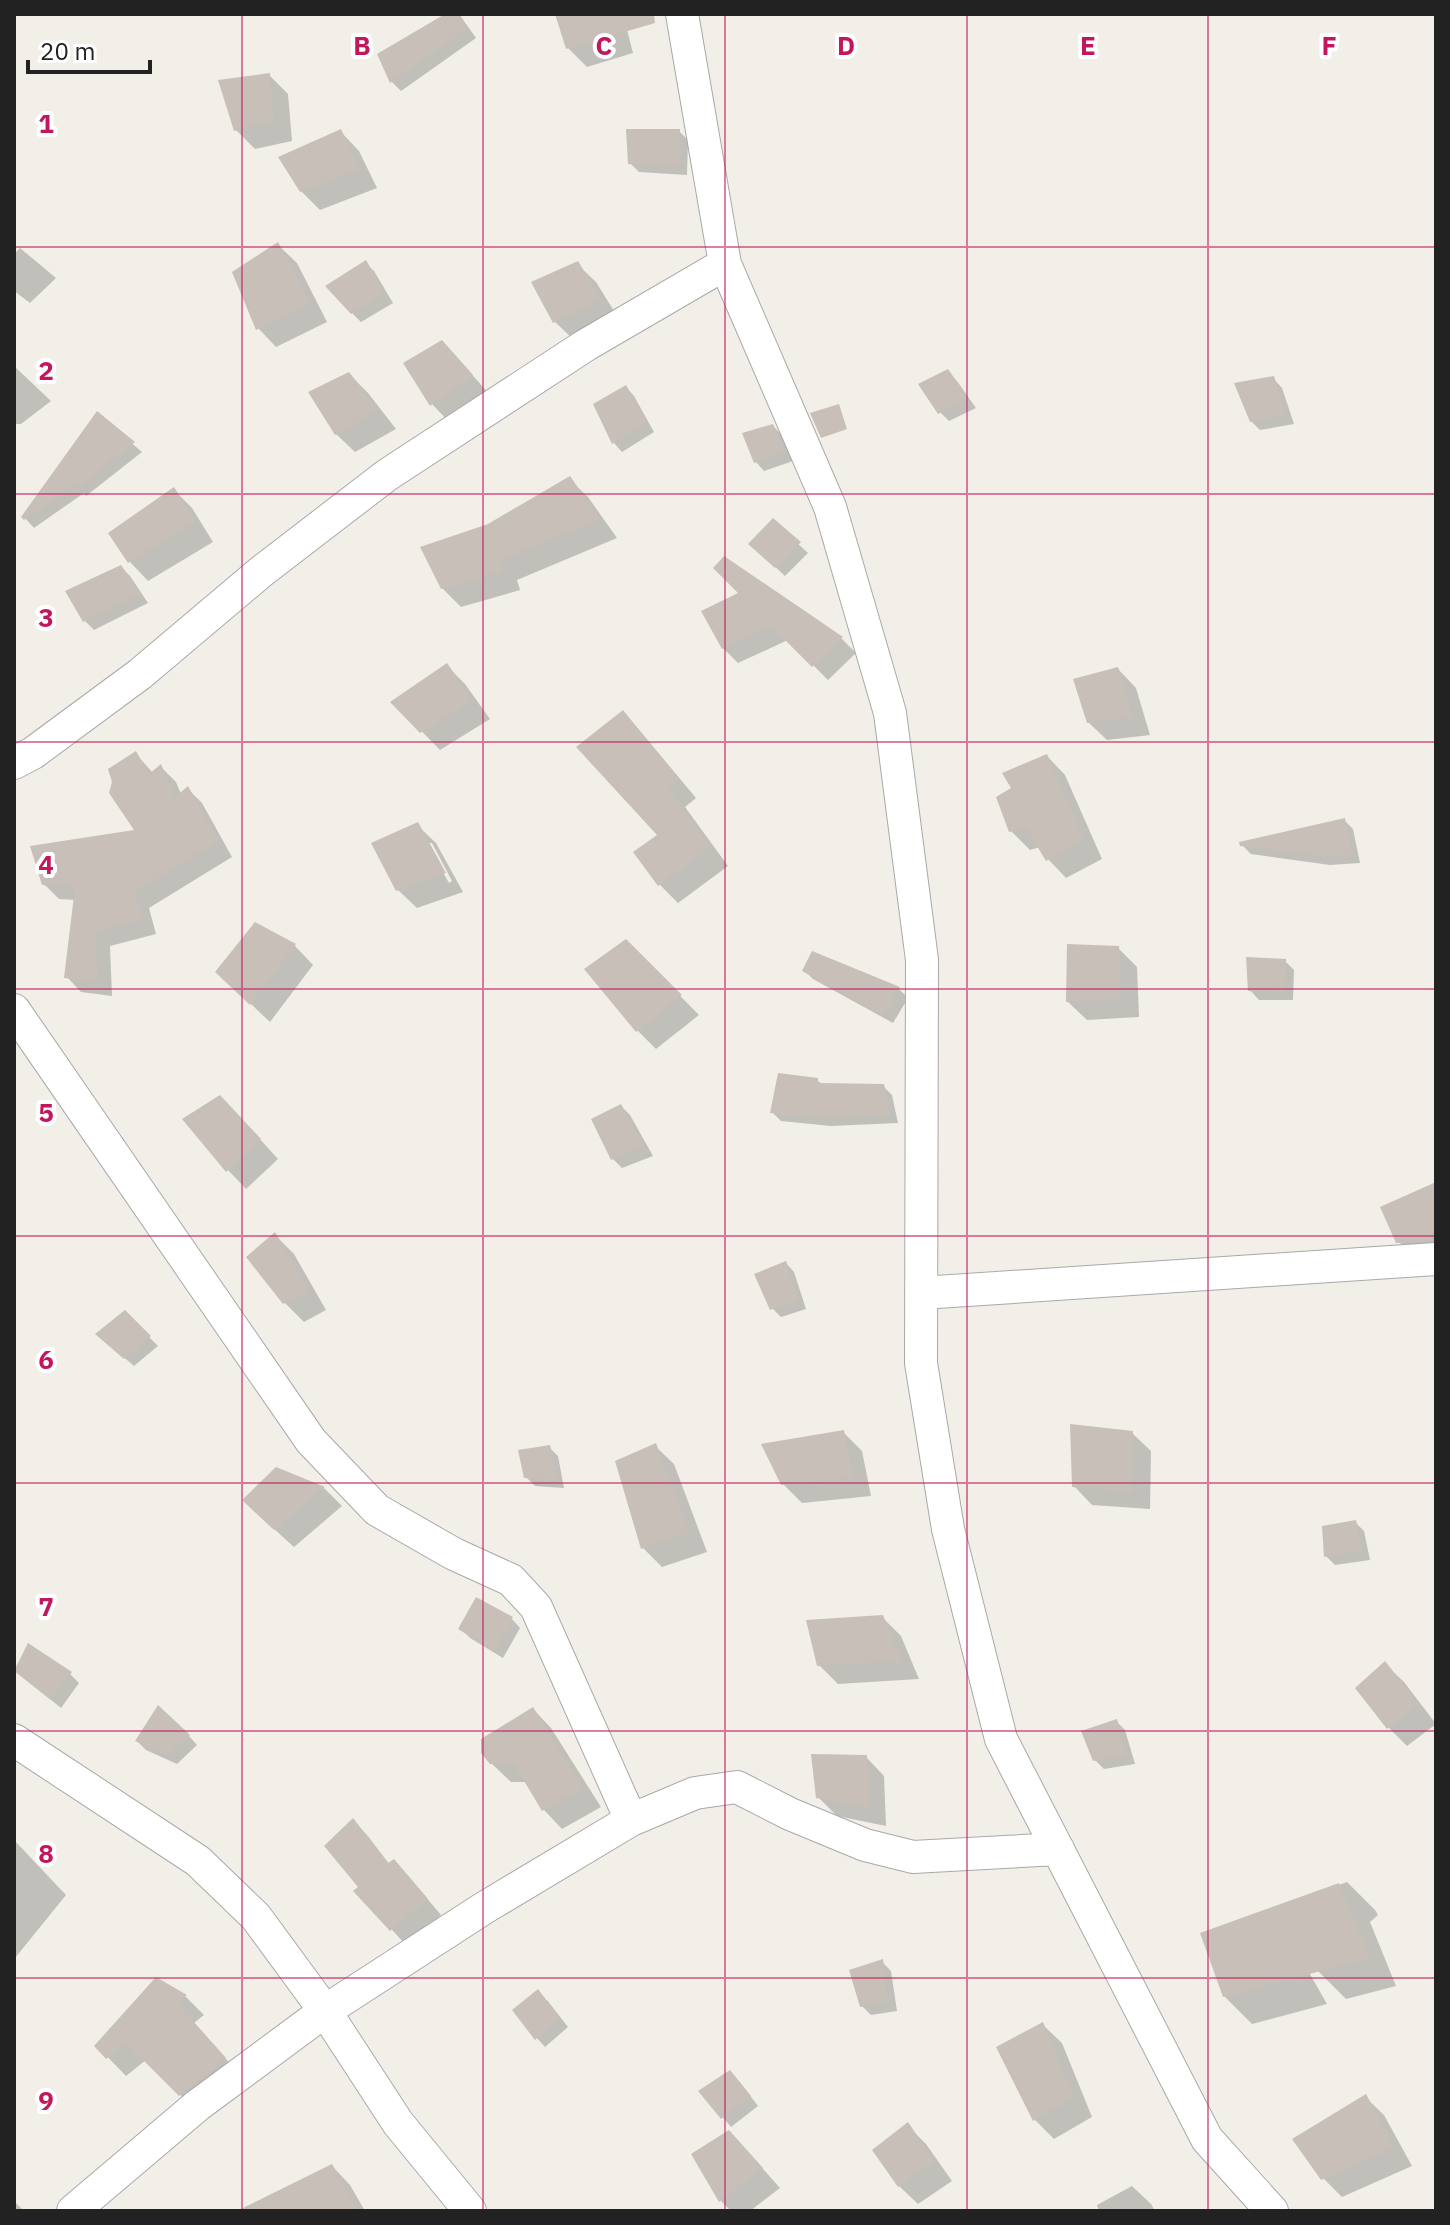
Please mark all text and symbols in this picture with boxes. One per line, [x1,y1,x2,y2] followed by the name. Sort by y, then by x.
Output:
[28,24,150,74] scale bar
[353,28,371,62] text: B
[596,28,613,62] text: C
[837,28,855,62] text: D
[1080,28,1096,62] text: E
[1321,28,1337,62] text: F
[40,35,95,67] text: 20 m
[38,106,54,140] text: 1
[38,353,54,387] text: 2
[38,600,54,634] text: 3
[38,847,54,881] text: 4
[38,1095,54,1129] text: 5
[38,1342,54,1376] text: 6
[38,1589,54,1623] text: 7
[38,1836,54,1870] text: 8
[38,2083,54,2117] text: 9

